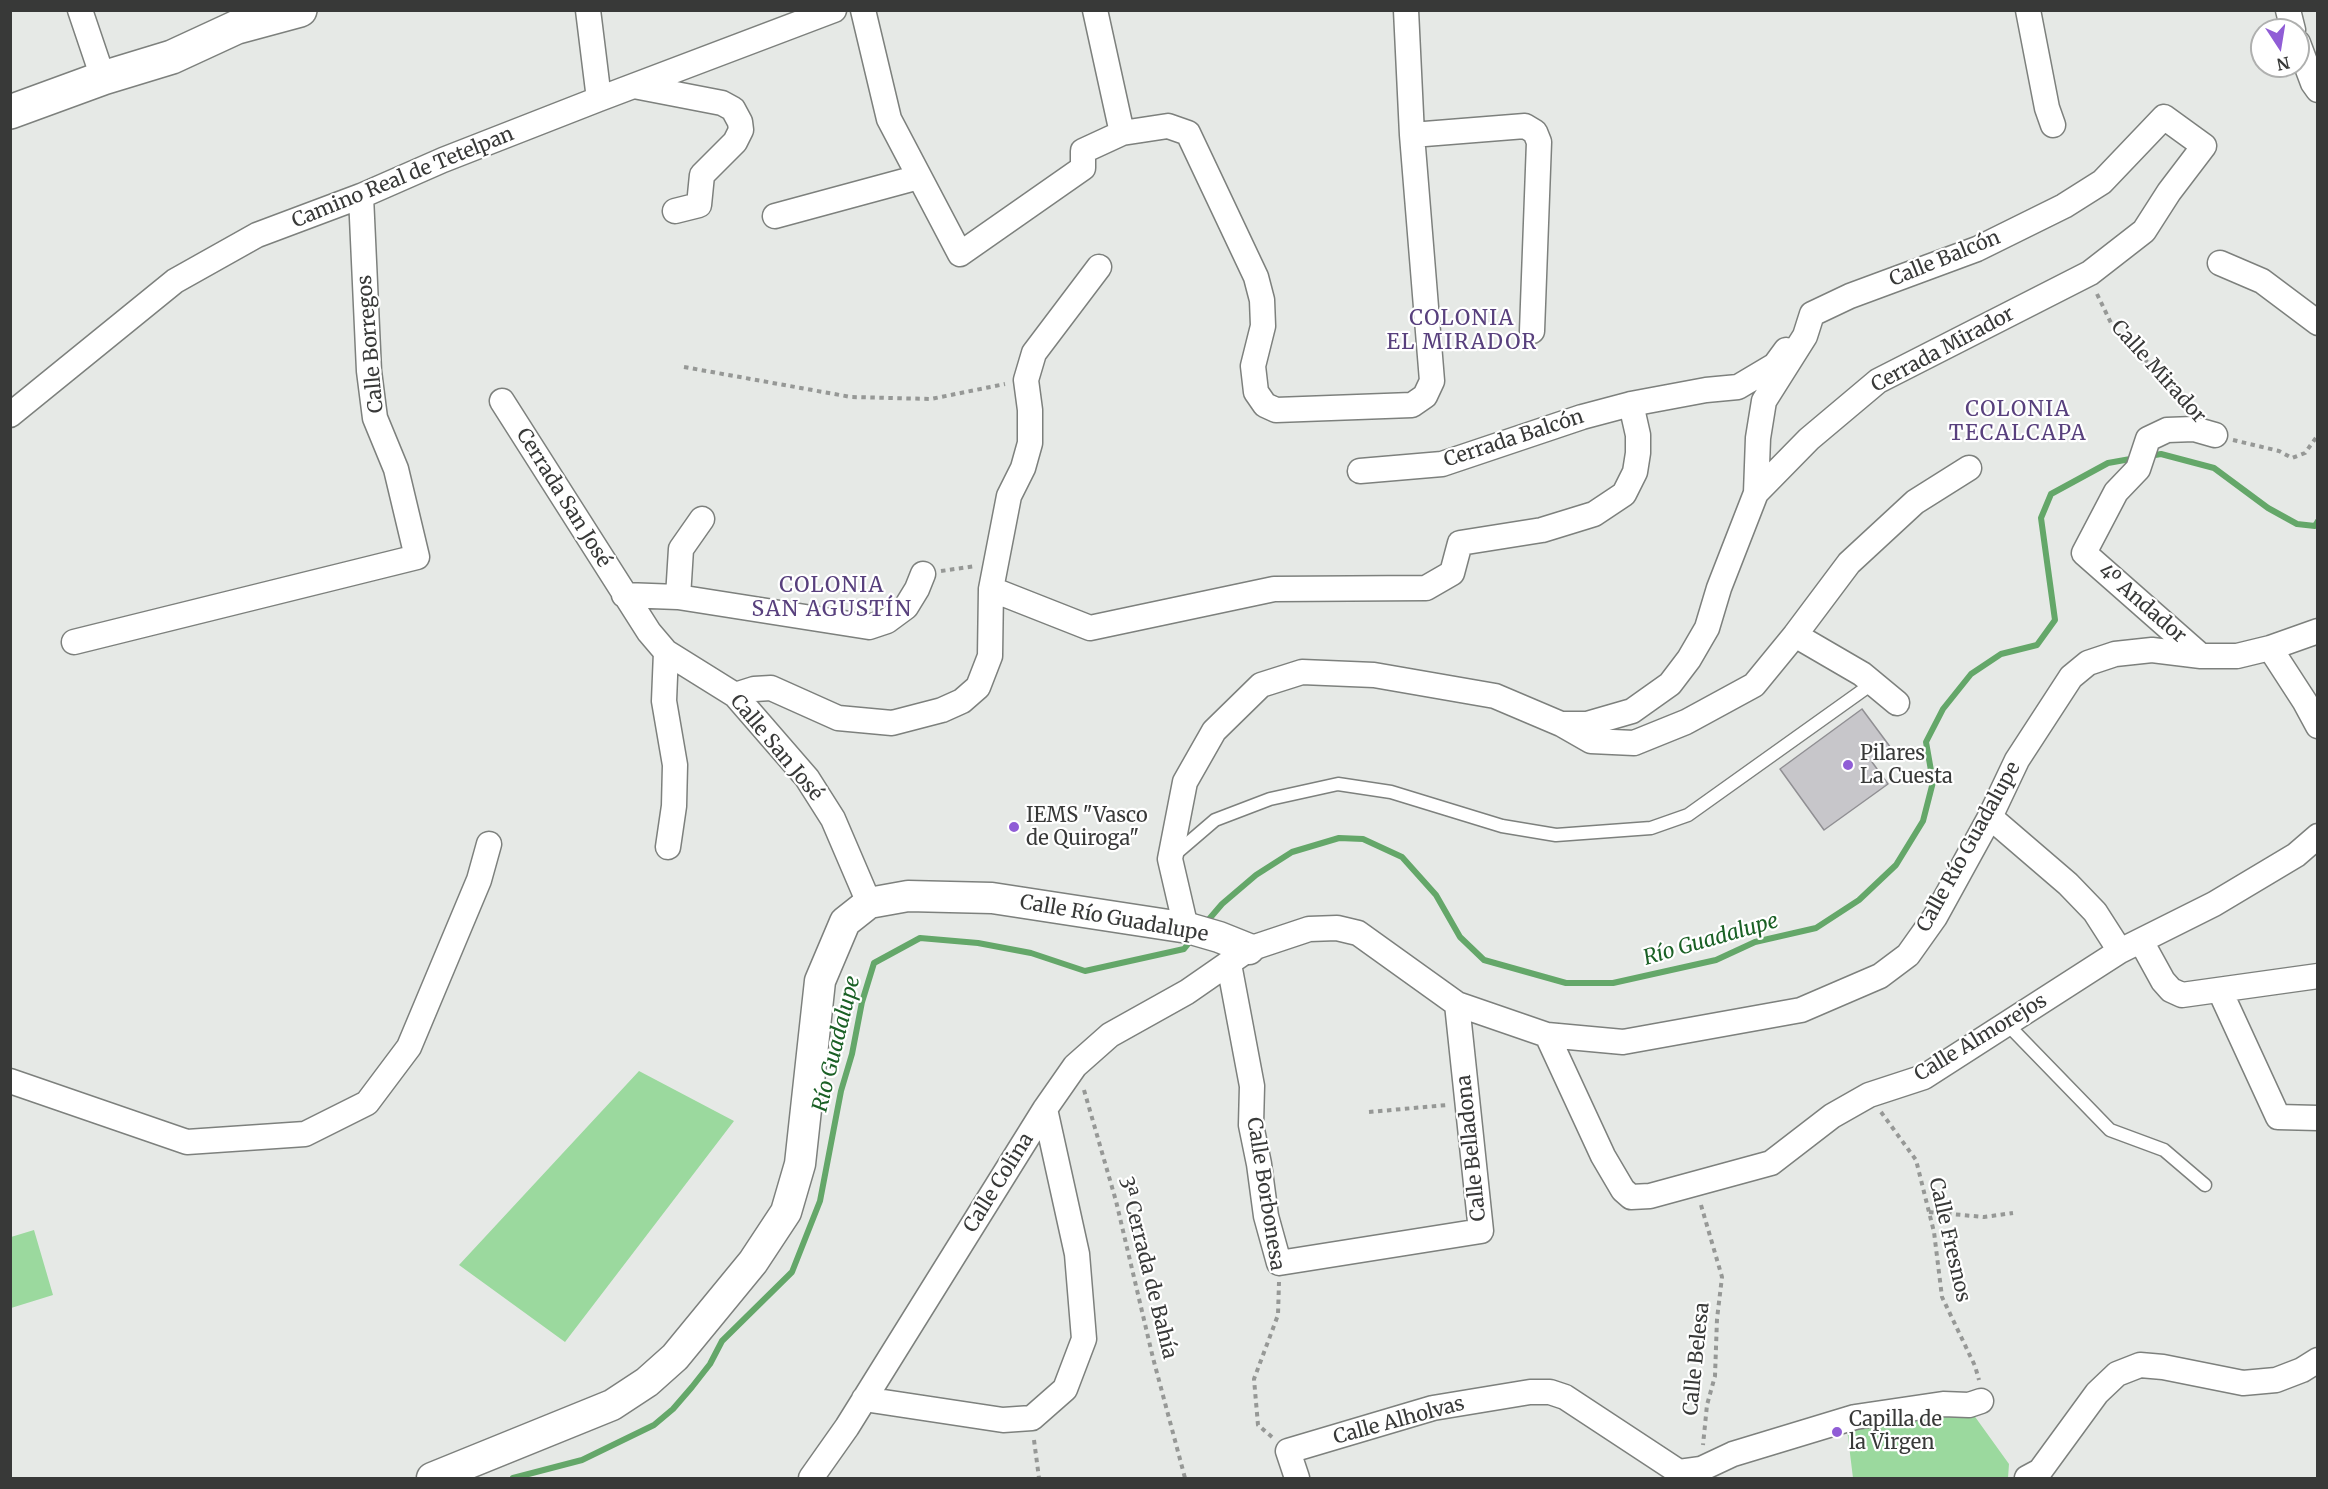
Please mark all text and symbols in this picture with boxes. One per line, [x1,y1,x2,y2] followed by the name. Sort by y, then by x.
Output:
[2250,18,2310,78] north arrow
[2275,53,2292,75] text: N
[289,122,517,234] street label: Camino Real de Tetelpan
[1886,226,2004,292] street label: Calle Balcón
[353,274,389,414] street label: Calle Borregos
[1868,302,2018,398] street label: Cerrada Mirador
[1386,306,1538,356] district label: COLONIA EL MIRADOR
[2106,316,2210,428] street label: Calle Mirador
[1949,397,2087,447] district label: COLONIA TECALCAPA
[1441,405,1587,473] street label: Cerrada Balcón
[511,424,615,572] street label: Cerrada San José
[2093,559,2191,649] street label: 4º Andador
[752,573,912,623] district label: COLONIA SAN AGUSTÍN
[725,690,827,806] street label: Calle San José
[1860,742,1953,789] place label: Pilares La Cuesta
[1841,758,1855,772] marker: Pilares La Cuesta
[1912,758,2026,936] street label: Calle Río Guadalupe
[1026,804,1148,851] place label: IEMS "Vasco de Quiroga"
[1007,820,1021,834] marker: IEMS "Vasco de Quiroga"
[1018,891,1210,947] street label: Calle Río Guadalupe
[1641,909,1781,971] water label: Río Guadalupe
[808,973,866,1115] water label: Río Guadalupe
[1911,989,2051,1087] street label: Calle Almorejos
[1452,1074,1492,1222] street label: Calle Belladona
[1241,1116,1289,1272] street label: Calle Borbonesa
[959,1129,1039,1237] street label: Calle Colina
[1113,1174,1181,1362] street label: 3ª Cerrada de Bahía
[1923,1176,1975,1304] street label: Calle Fresnos
[1679,1301,1715,1417] street label: Calle Belesa
[1331,1392,1467,1450] street label: Calle Alholvas
[1849,1408,1942,1455] place label: Capilla de la Virgen
[1830,1425,1844,1439] marker: Capilla de la Virgen

